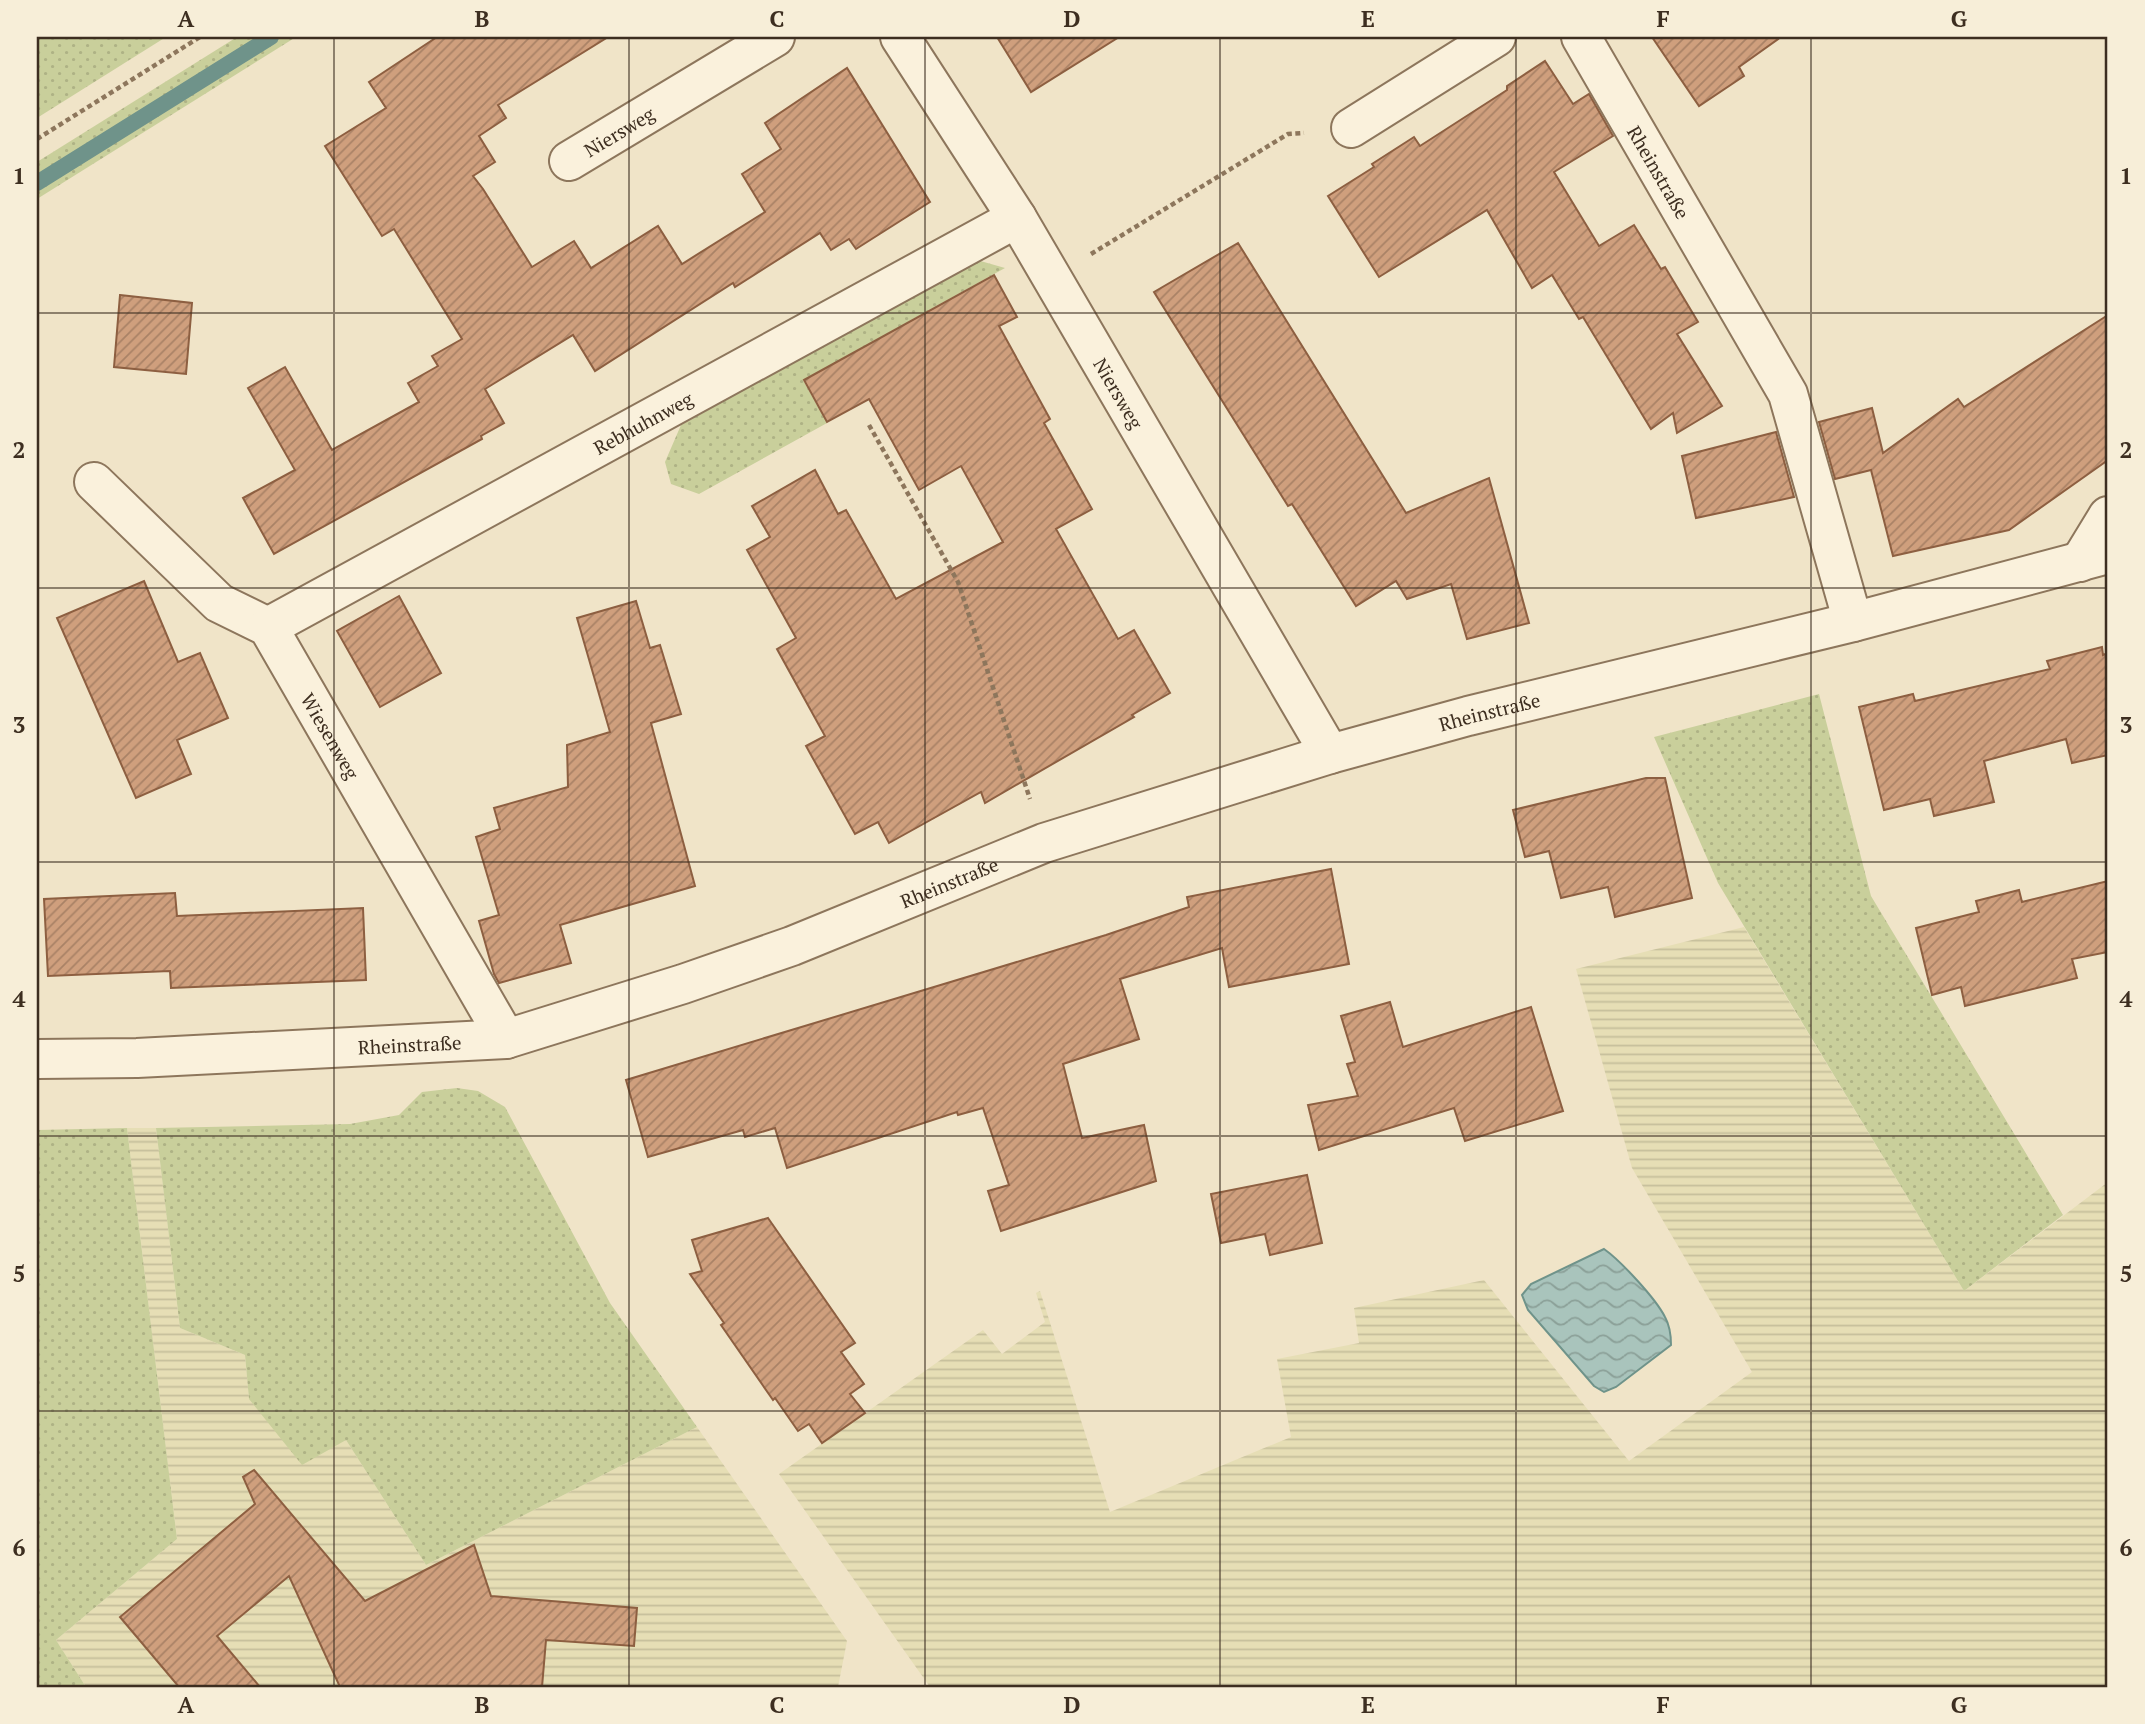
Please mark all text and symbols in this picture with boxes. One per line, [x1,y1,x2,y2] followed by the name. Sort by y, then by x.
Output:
[178,3,195,34] text: A
[475,3,490,34] text: B
[770,3,785,34] text: C
[1064,3,1081,34] text: D
[1361,3,1375,34] text: E
[1656,3,1670,34] text: F
[1951,3,1968,34] text: G
[579,100,659,162] street label: Niersweg
[1622,121,1696,223] street label: Rheinstraße
[13,160,26,191] text: 1
[2120,160,2133,191] text: 1
[1089,353,1150,434] street label: Niersweg
[589,385,698,460] street label: Rebhuhnweg
[13,434,26,465] text: 2
[2120,434,2133,465] text: 2
[1436,686,1543,736] street label: Rheinstraße
[296,688,366,784] street label: Wiesenweg
[13,709,26,740] text: 3
[2120,709,2133,740] text: 3
[896,851,1002,913] street label: Rheinstraße
[13,983,26,1014] text: 4
[2120,983,2133,1014] text: 4
[357,1029,462,1059] street label: Rheinstraße
[13,1258,26,1289] text: 5
[2120,1258,2133,1289] text: 5
[13,1532,26,1563] text: 6
[2120,1532,2133,1563] text: 6
[178,1689,195,1720] text: A
[475,1689,490,1720] text: B
[770,1689,785,1720] text: C
[1064,1689,1081,1720] text: D
[1361,1689,1375,1720] text: E
[1656,1689,1670,1720] text: F
[1951,1689,1968,1720] text: G

